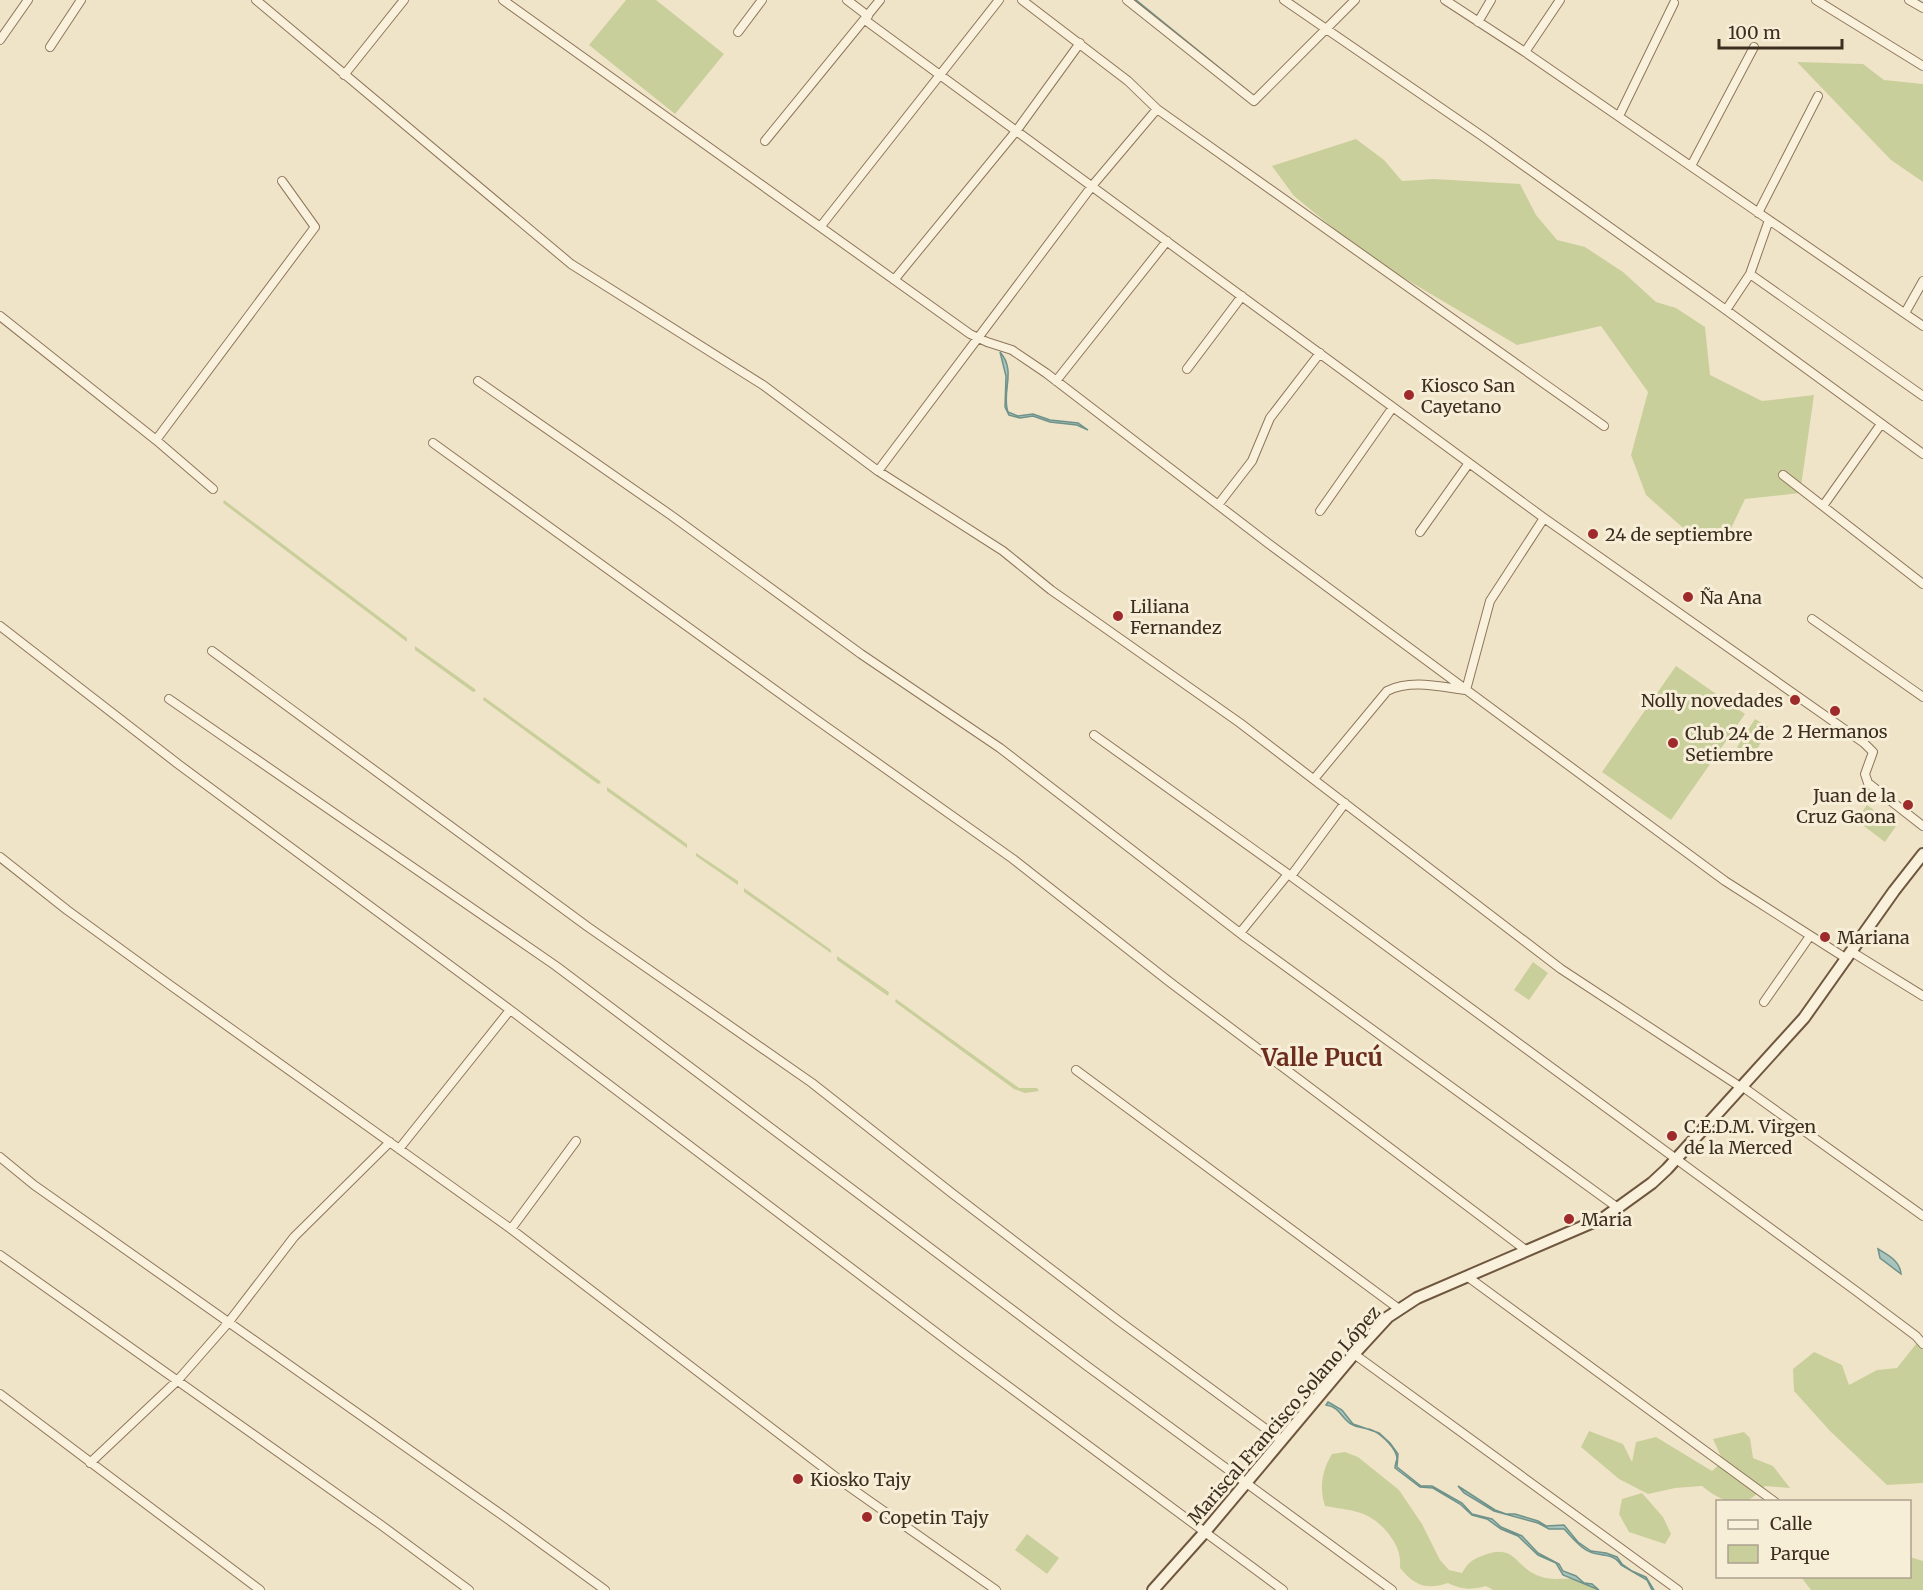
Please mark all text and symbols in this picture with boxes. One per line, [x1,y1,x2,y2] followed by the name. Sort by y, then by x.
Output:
[1719,12,1842,50] scale bar
[1728,21,1781,44] text: 100 m
[1421,374,1515,418] place label: Kiosco San Cayetano
[1402,388,1416,402] marker: Kiosco San Cayetano
[1605,523,1752,546] place label: 24 de septiembre
[1586,527,1600,541] marker: 24 de septiembre
[1700,586,1762,609] place label: Ña Ana
[1681,590,1695,604] marker: Ña Ana
[1130,595,1222,639] place label: Liliana Fernandez
[1111,609,1125,623] marker: Liliana Fernandez
[1641,689,1783,712] place label: Nolly novedades
[1788,693,1802,707] marker: Nolly novedades
[1828,704,1842,718] marker: 2 Hermanos
[1782,720,1888,743] place label: 2 Hermanos
[1685,722,1774,766] place label: Club 24 de Setiembre
[1666,736,1680,750] marker: Club 24 de Setiembre
[1796,784,1896,828] place label: Juan de la Cruz Gaona
[1901,798,1915,812] marker: Juan de la Cruz Gaona
[1837,926,1910,949] place label: Mariana
[1818,930,1832,944] marker: Mariana
[1260,1042,1383,1073] district label: Valle Pucú
[1684,1115,1816,1159] place label: C.E.D.M. Virgen de la Merced
[1665,1129,1679,1143] marker: C.E.D.M. Virgen de la Merced
[1581,1208,1632,1231] place label: Maria
[1562,1212,1576,1226] marker: Maria
[1183,1301,1385,1529] street label: Mariscal Francisco Solano López
[810,1468,911,1491] place label: Kiosko Tajy
[791,1472,805,1486] marker: Kiosko Tajy
[1716,1500,1911,1578] legend
[879,1506,989,1529] place label: Copetin Tajy
[860,1510,874,1524] marker: Copetin Tajy
[1770,1512,1812,1535] text: Calle
[1770,1542,1830,1565] text: Parque

